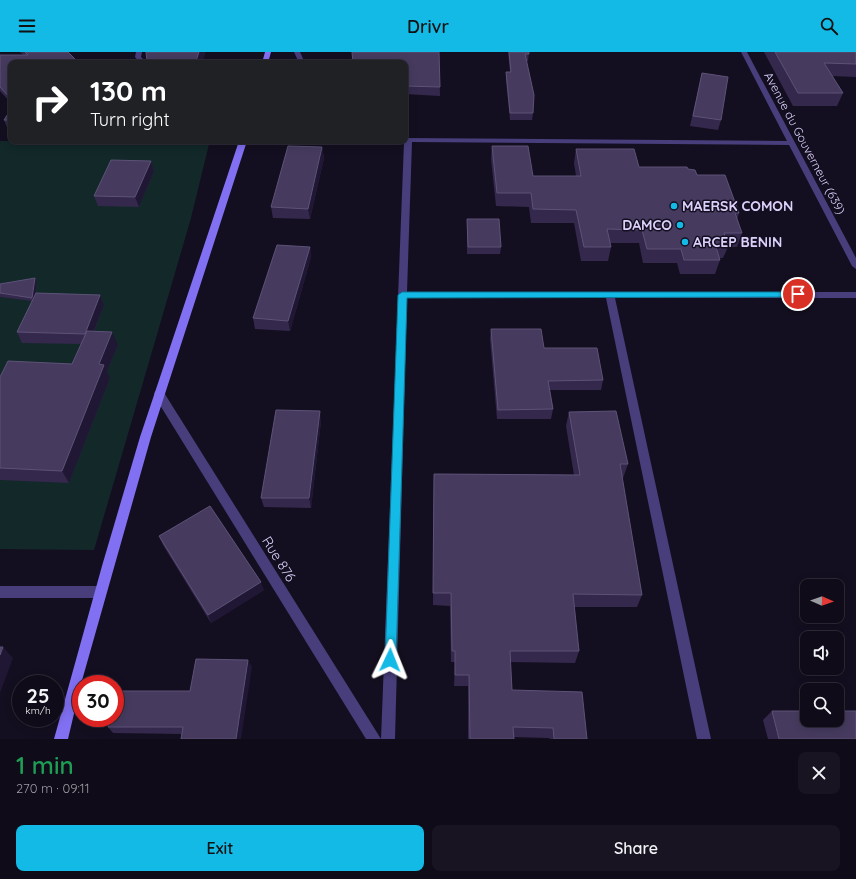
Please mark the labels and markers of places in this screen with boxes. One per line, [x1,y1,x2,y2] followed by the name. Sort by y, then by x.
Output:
[682,197,793,215] place label: MAERSK COMON
[669,201,679,211] marker: MAERSK COMON
[622,216,672,234] place label: DAMCO
[675,220,685,230] marker: DAMCO
[693,233,782,251] place label: ARCEP BENIN
[680,237,690,247] marker: ARCEP BENIN
[781,277,815,311] pin

